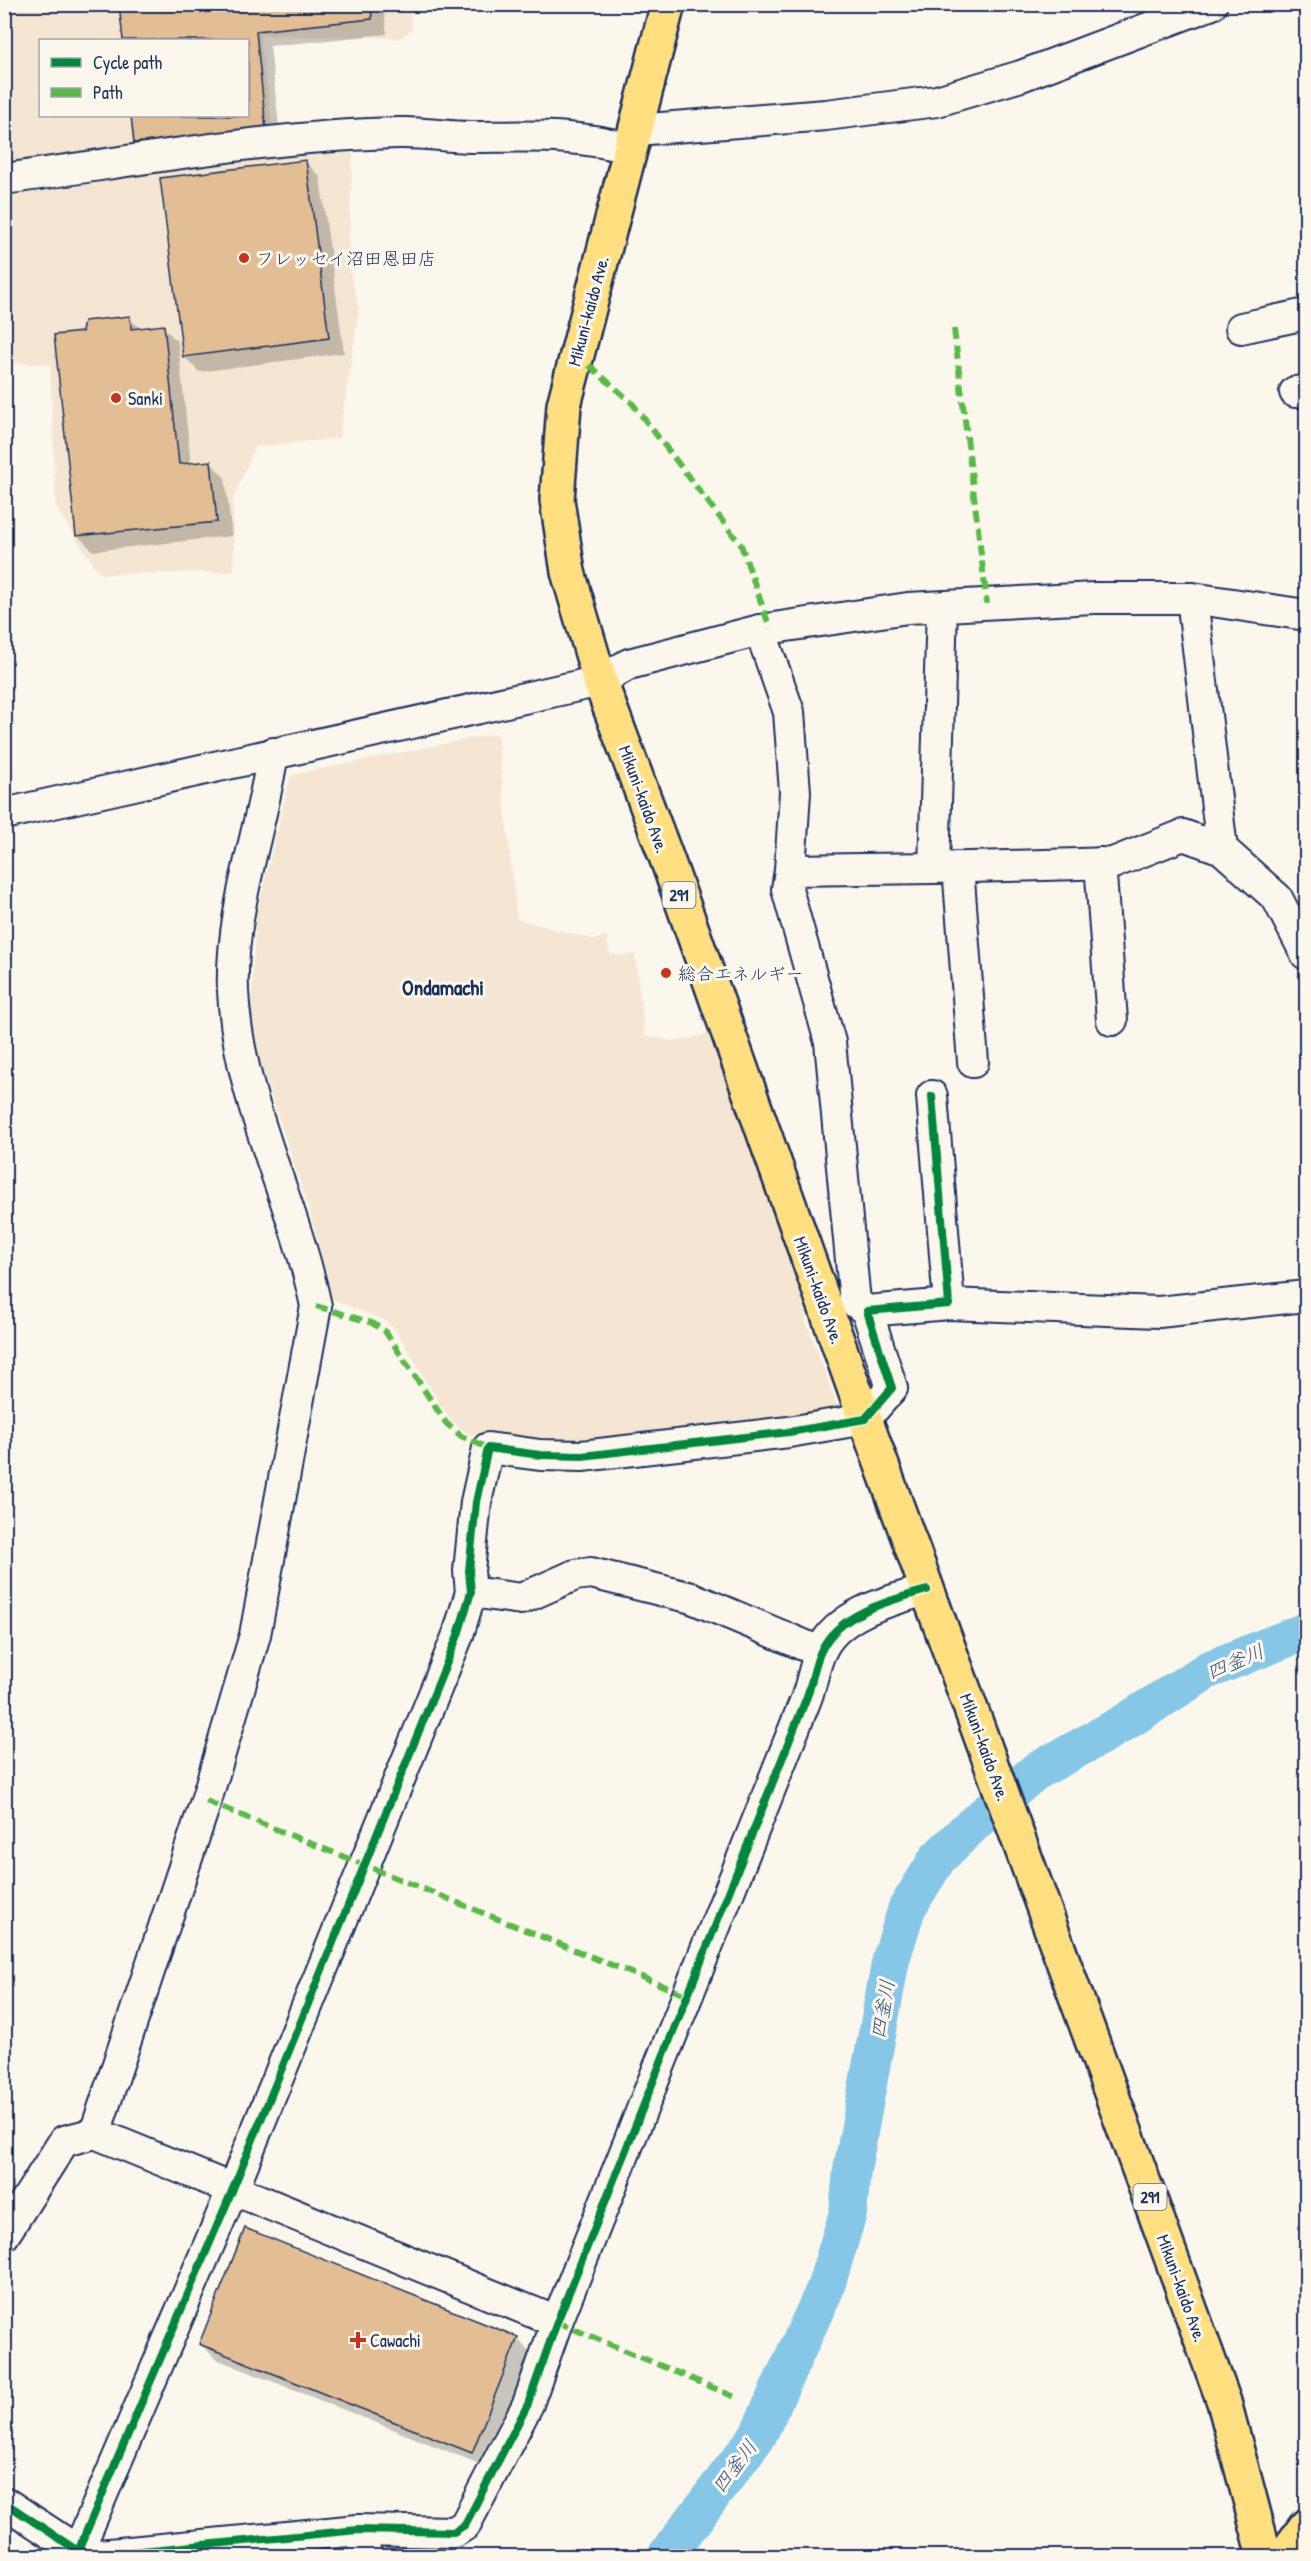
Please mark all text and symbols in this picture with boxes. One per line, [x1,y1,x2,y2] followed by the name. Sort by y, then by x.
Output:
[39,39,249,117] legend
[93,50,163,75] text: Cycle path
[93,80,123,105] text: Path
[256,246,436,271] place label: フレッセイ沼田恩田店
[237,251,251,265] marker: フレッセイ沼田恩田店
[561,253,615,369] street label: Mikuni-kaido Ave.
[128,386,163,411] place label: Sanki
[109,391,123,405] marker: Sanki
[613,742,675,856] street label: Mikuni-kaido Ave.
[662,882,696,908] road number: 291
[678,961,803,986] place label: 総合エネルギー
[659,966,673,980] marker: 総合エネルギー
[402,973,484,1002] district label: Ondamachi
[788,1233,850,1347] street label: Mikuni-kaido Ave.
[1202,1637,1268,1685] water label: 四釜川
[954,1690,1016,1804] street label: Mikuni-kaido Ave.
[863,1977,901,2041] water label: 四釜川
[1134,2184,1166,2210] road number: 291
[1151,2231,1213,2345] street label: Mikuni-kaido Ave.
[370,2328,421,2353] place label: Cawachi
[351,2333,365,2347] marker: Cawachi
[705,2434,763,2498] water label: 四釜川

